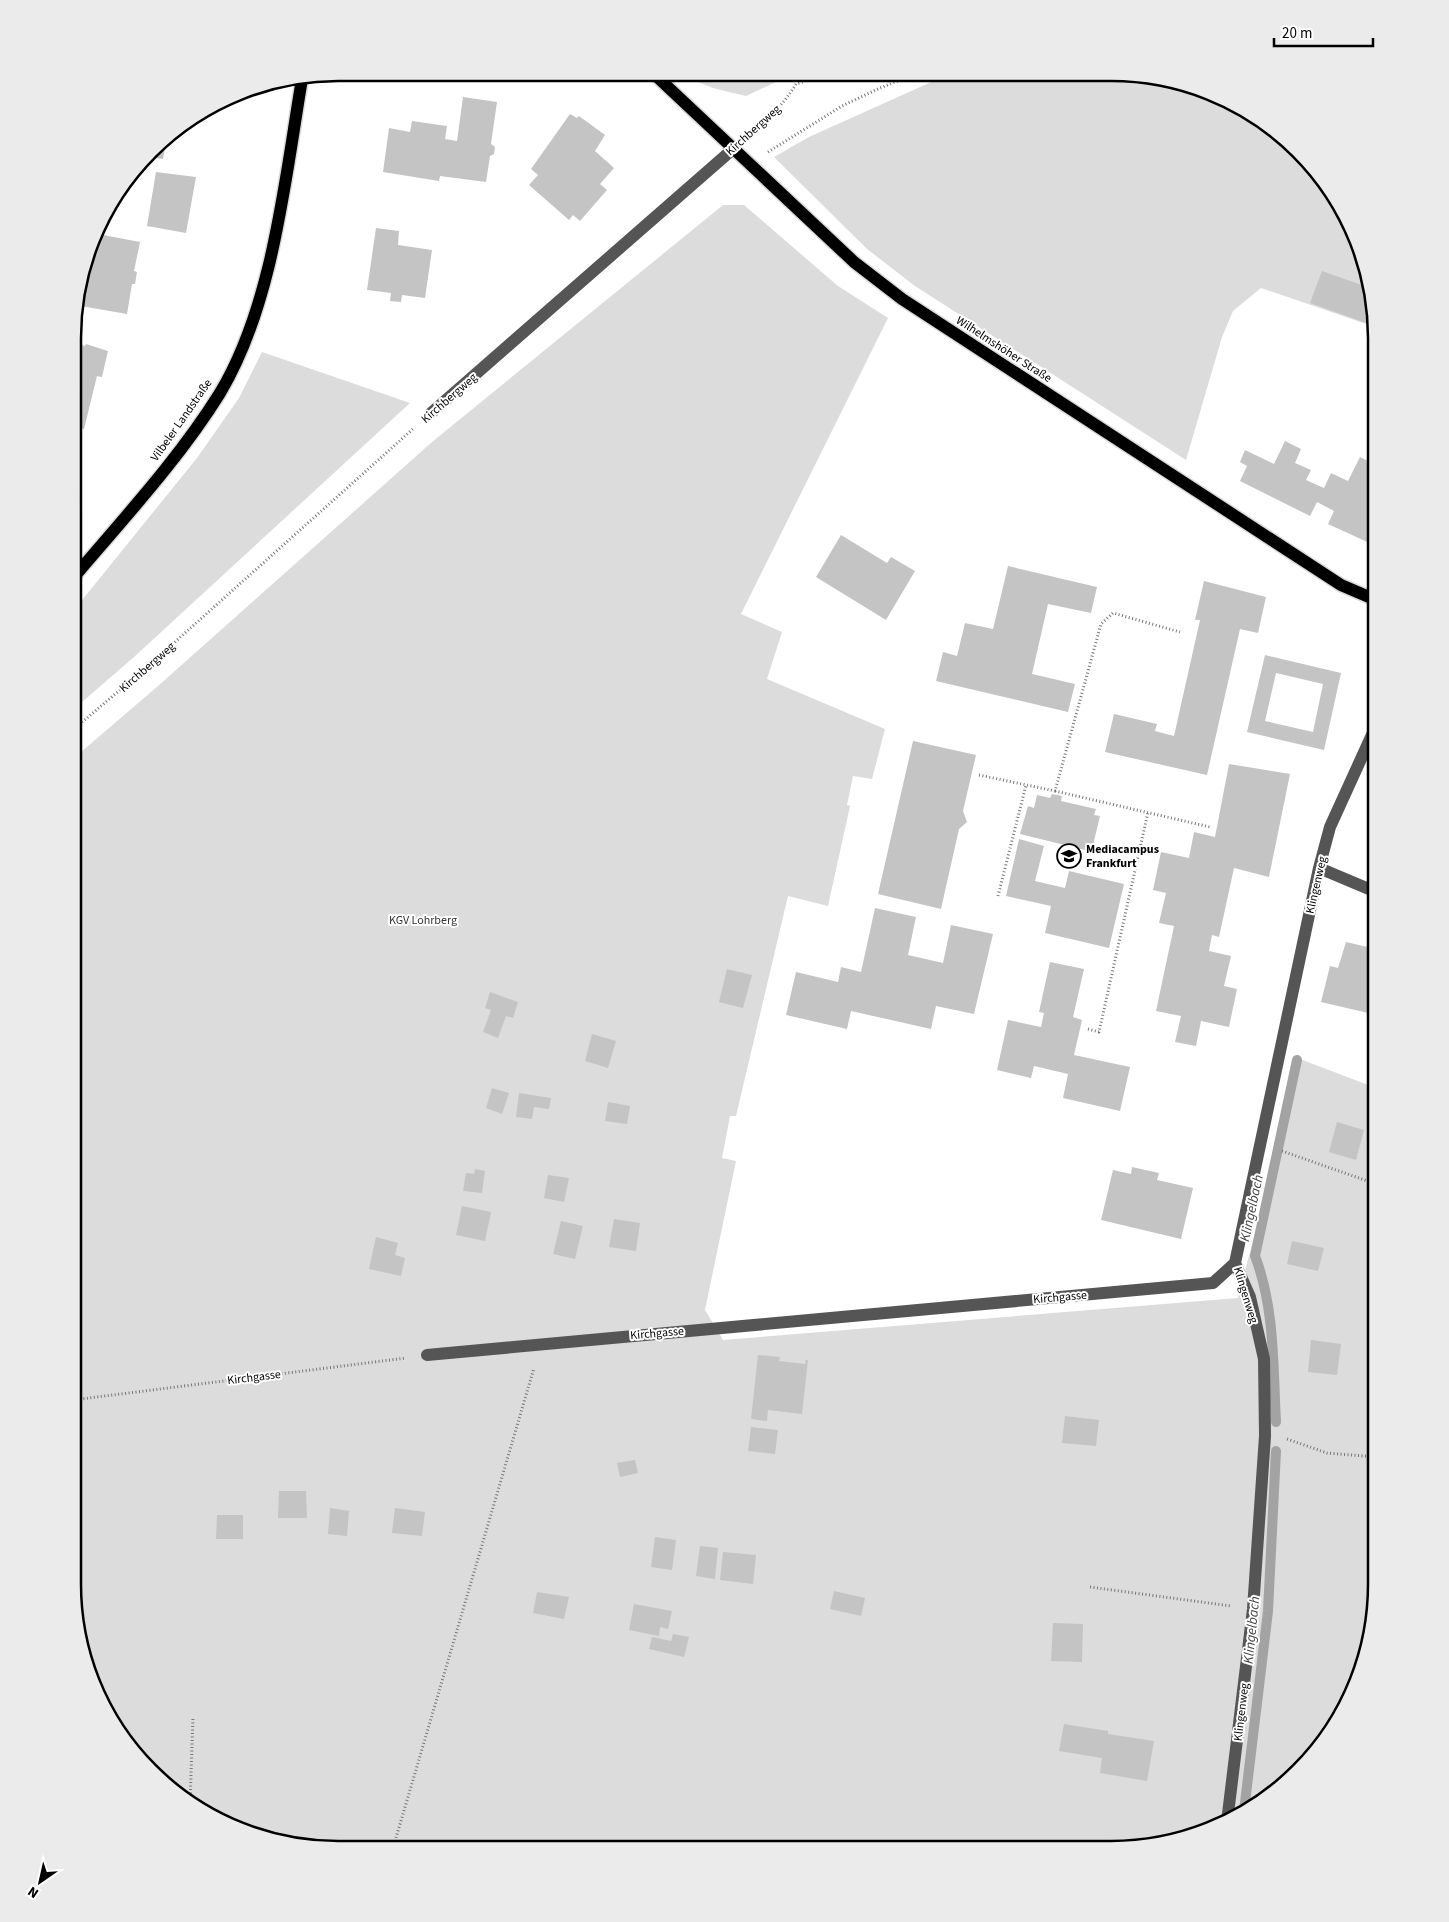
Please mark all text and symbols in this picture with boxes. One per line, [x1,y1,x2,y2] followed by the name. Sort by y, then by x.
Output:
[1274,15,1373,47] scale bar
[1282,23,1312,44] text: 20 m
[722,101,785,160] street label: Kirchbergweg
[953,312,1055,387] street label: Wilhelmshöher Straße
[418,369,481,427] street label: Kirchbergweg
[147,376,216,465] street label: Vilbeler Landstraße
[116,638,179,696] street label: Kirchbergweg
[1086,841,1159,872] place label: Mediacampus Frankfurt
[1056,843,1082,869] school or university icon: Mediacampus Frankfurt
[1302,855,1331,915] street label: Klingenweg
[389,912,457,929] park label: KGV Lohrberg
[1235,1173,1269,1244] water label: Klingelbach
[1229,1265,1262,1326] street label: Klingenweg
[1032,1287,1088,1308] street label: Kirchgasse
[629,1323,685,1344] street label: Kirchgasse
[226,1366,282,1389] street label: Kirchgasse
[1238,1595,1265,1665] water label: Klingelbach
[1230,1682,1253,1742] street label: Klingenweg
[15,1857,65,1907] north arrow
[24,1881,43,1903] text: N

